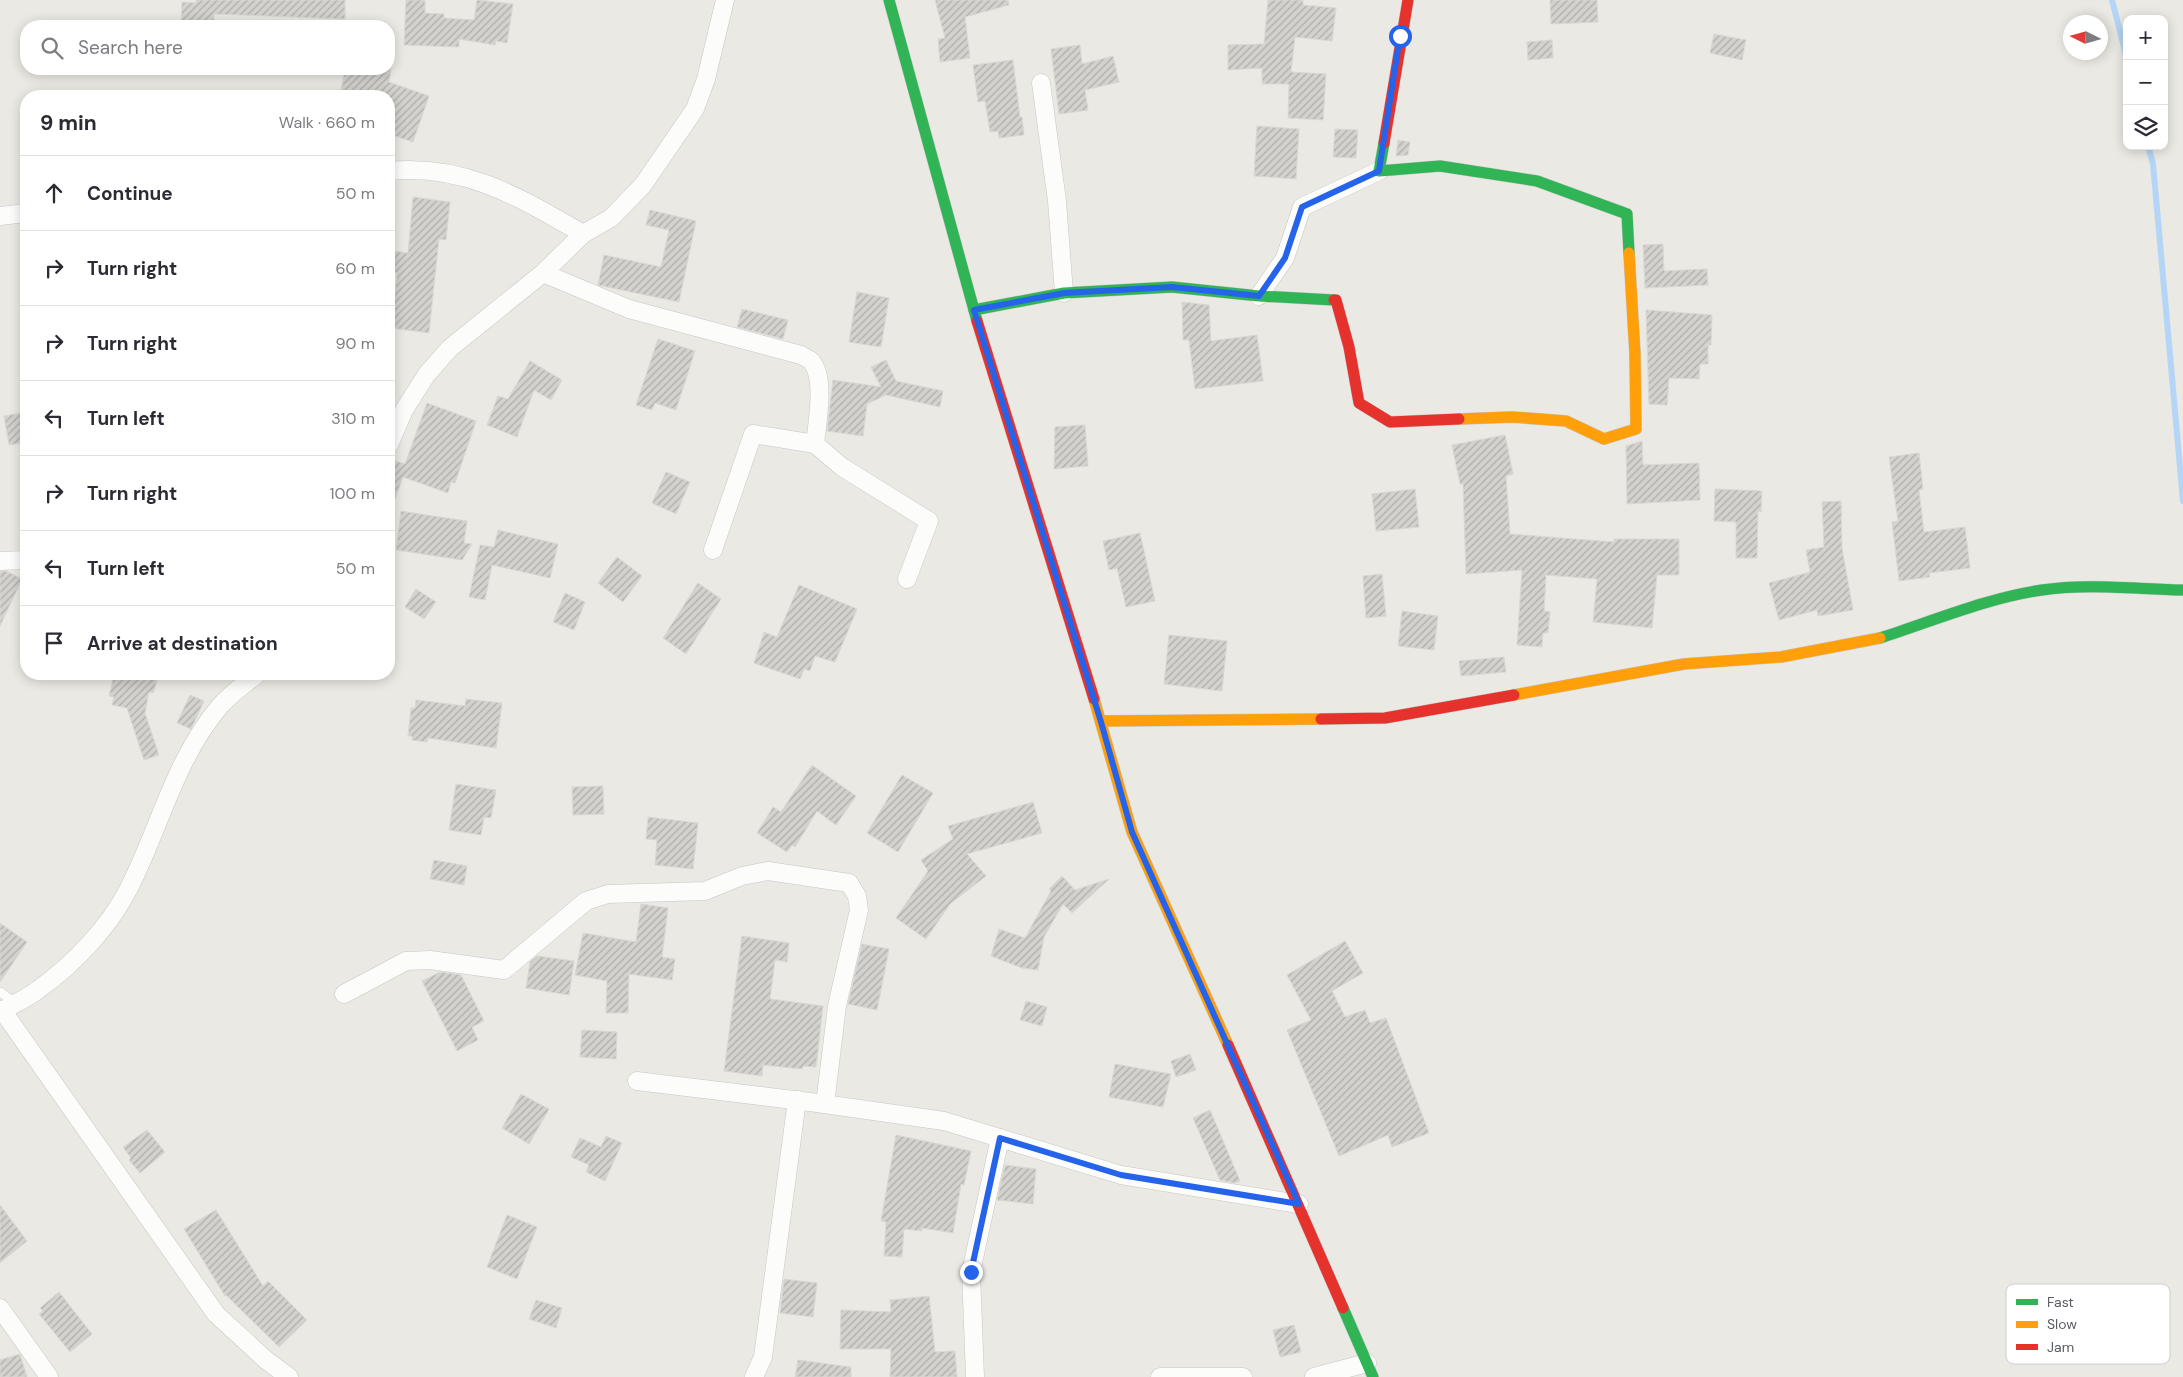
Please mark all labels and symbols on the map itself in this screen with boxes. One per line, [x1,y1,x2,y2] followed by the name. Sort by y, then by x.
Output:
[2063,15,2108,60] north arrow
[1389,25,1412,48] route start
[960,1261,983,1284] route end
[2006,1284,2170,1364] legend
[2047,1293,2074,1311] text: Fast
[2047,1315,2077,1333] text: Slow
[2047,1338,2074,1356] text: Jam

